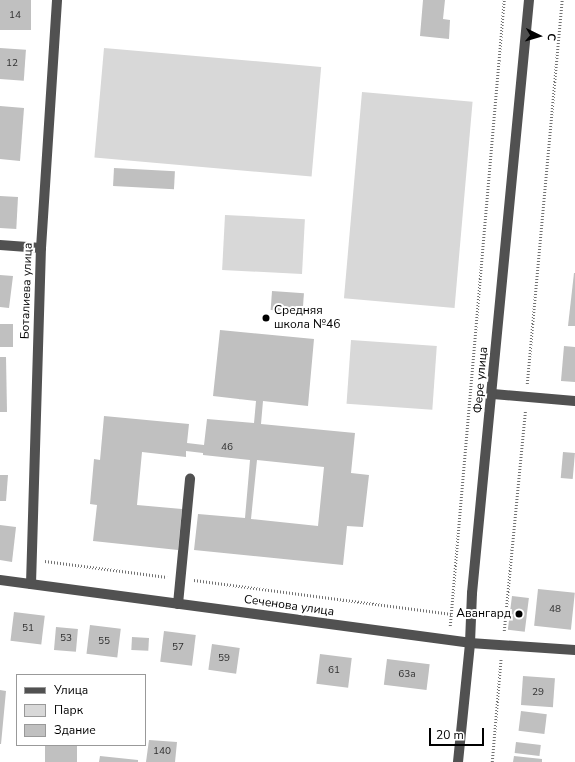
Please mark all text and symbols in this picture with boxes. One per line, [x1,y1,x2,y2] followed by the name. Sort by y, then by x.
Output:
[9,10,21,22] house number: 14
[519,16,559,56] north arrow
[544,33,559,41] text: С
[6,58,18,70] house number: 12
[18,243,36,339] street label: Боталиева улица
[274,304,340,332] place label: Средняя школа №46
[261,313,271,323] marker: Средняя школа №46
[471,346,491,414] street label: Фере улица
[221,442,233,454] house number: 46
[243,593,335,619] street label: Сеченова улица
[549,604,561,616] house number: 48
[456,607,511,621] place label: Авангард
[514,609,524,619] marker: Авангард
[22,623,34,635] house number: 51
[60,633,72,645] house number: 53
[98,636,110,648] house number: 55
[172,642,184,654] house number: 57
[218,653,230,665] house number: 59
[328,665,340,677] house number: 61
[398,669,416,681] house number: 63а
[16,674,146,746] legend
[54,682,88,698] text: Улица
[532,687,544,699] house number: 29
[54,702,83,718] text: Парк
[431,720,486,746] scale bar
[54,722,96,738] text: Здание
[436,727,464,743] text: 20 m
[153,746,171,758] house number: 140

